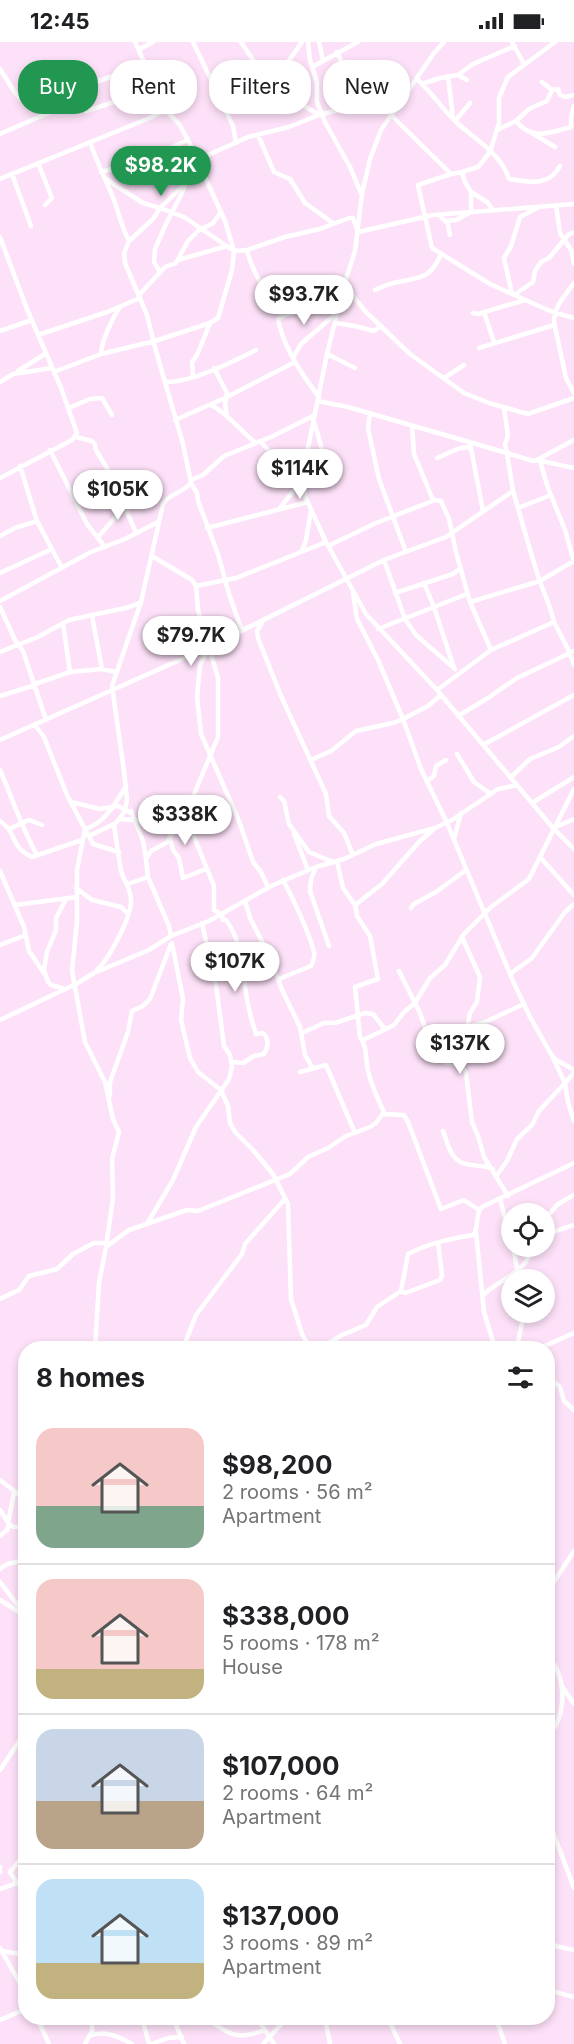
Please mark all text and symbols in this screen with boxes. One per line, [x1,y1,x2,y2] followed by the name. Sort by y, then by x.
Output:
[30,8,90,34] text: 12:45
[18,60,98,114] chip: Buy
[110,60,197,114] chip: Rent
[209,60,311,114] chip: Filters
[323,60,410,114] chip: New
[112,146,210,197] pin: $98.2K
[125,153,197,177] text: $98.2K
[255,275,353,326] pin: $93.7K
[269,282,339,306] text: $93.7K
[258,449,342,500] pin: $114K
[271,456,329,480] text: $114K
[76,470,160,521] pin: $105K
[87,477,149,501] text: $105K
[142,616,240,667] pin: $79.7K
[156,623,226,647] text: $79.7K
[143,795,227,846] pin: $338K
[152,802,218,826] text: $338K
[193,942,277,993] pin: $107K
[205,949,265,973] text: $107K
[418,1024,502,1075] pin: $137K
[430,1031,490,1055] text: $137K
[501,1203,555,1323] map controls
[501,1203,555,1257] button: locate
[501,1269,555,1323] button: layers
[504,1361,537,1394] icon: filters
[36,1362,145,1393] text: 8 homes
[222,1449,332,1480] text: $98,200
[84,1452,156,1524] icon: home
[222,1480,373,1504] text: 2 rooms · 56 m²
[222,1504,321,1528] text: Apartment
[222,1600,350,1631] text: $338,000
[84,1603,156,1675] icon: home
[222,1631,380,1655] text: 5 rooms · 178 m²
[222,1655,283,1679] text: House
[222,1750,340,1781] text: $107,000
[84,1753,156,1825] icon: home
[222,1781,373,1805] text: 2 rooms · 64 m²
[222,1805,321,1829] text: Apartment
[222,1900,339,1931] text: $137,000
[84,1903,156,1975] icon: home
[222,1931,373,1955] text: 3 rooms · 89 m²
[222,1955,321,1979] text: Apartment

